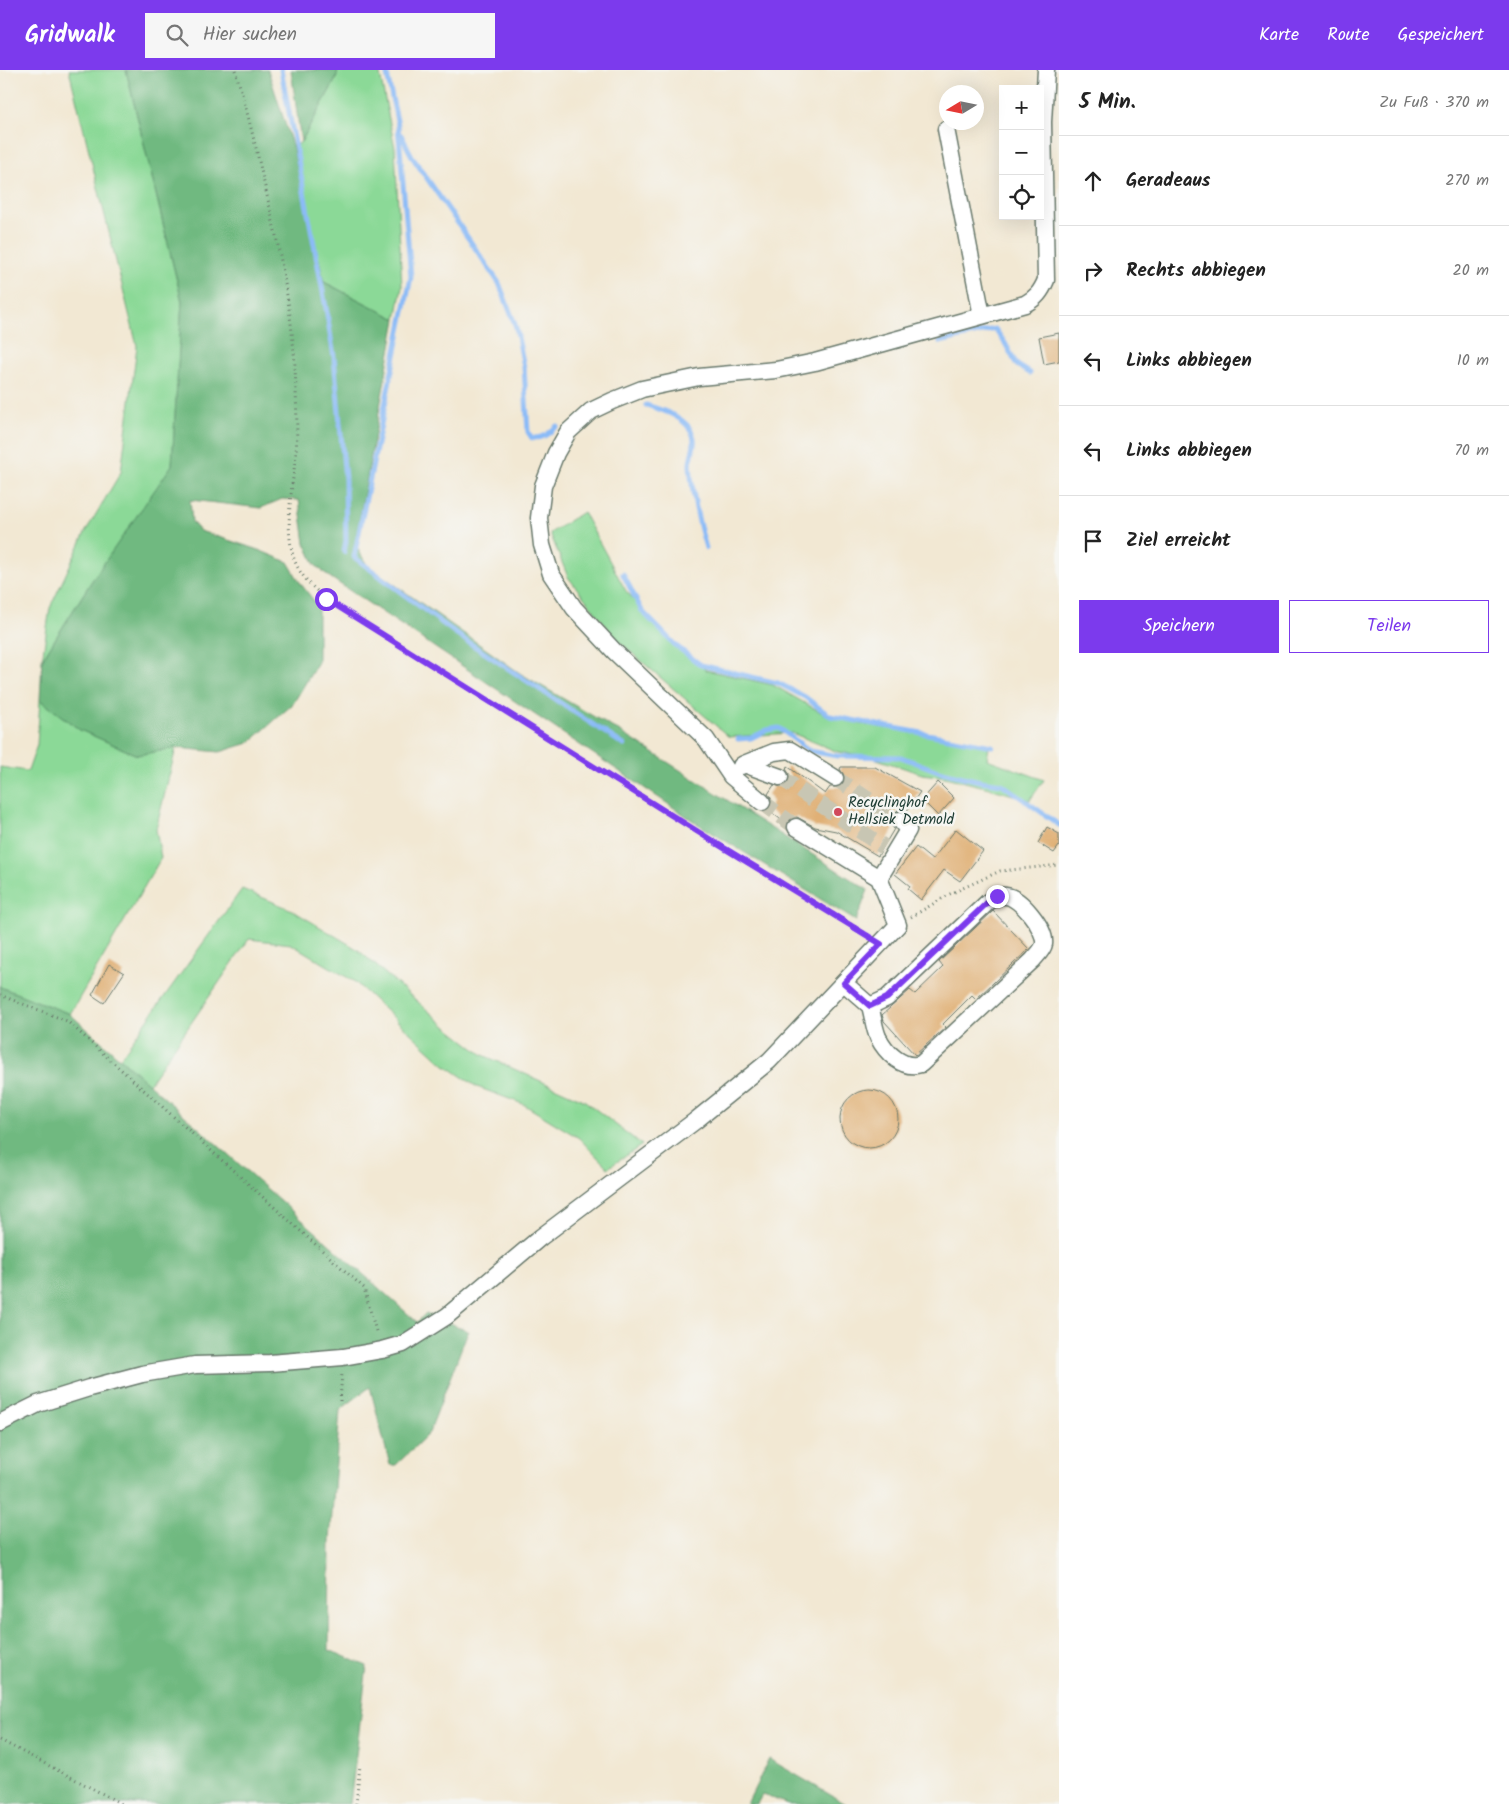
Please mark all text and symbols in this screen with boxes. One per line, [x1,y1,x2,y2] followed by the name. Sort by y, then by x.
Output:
[145,13,495,58] search box
[25,16,115,55] text: Gridwalk
[203,20,297,50] text: Hier suchen
[163,21,191,49] icon: search
[1259,21,1299,50] text: Karte
[1327,21,1370,50] text: Route
[1398,21,1484,50] text: Gespeichert
[939,85,984,130] north arrow
[999,85,1044,220] map controls
[999,85,1044,130] button: +
[1079,86,1136,119] text: 5 Min.
[1379,90,1489,115] text: Zu Fuß · 370 m
[999,130,1044,175] button: −
[1126,166,1211,196] text: Geradeaus
[1079,167,1107,195] icon: ahead
[1445,168,1489,193] text: 270 m
[999,175,1044,220] button: locate
[1126,256,1266,286] text: Rechts abbiegen
[1079,257,1107,285] icon: right
[1453,258,1489,283] text: 20 m
[1126,346,1252,376] text: Links abbiegen
[1079,347,1107,375] icon: left
[1457,348,1489,373] text: 10 m
[1126,436,1252,466] text: Links abbiegen
[1079,437,1107,465] icon: left
[1454,438,1489,463] text: 70 m
[1126,526,1231,556] text: Ziel erreicht
[1079,527,1107,555] icon: arrive
[315,588,338,611] route start
[1079,600,1279,653] button: Speichern
[1289,600,1489,653] button: Teilen
[848,791,955,832] place label: Recyclinghof Hellsiek Detmold
[832,806,844,818] marker: Recyclinghof Hellsiek Detmold
[986,885,1009,908] route end

